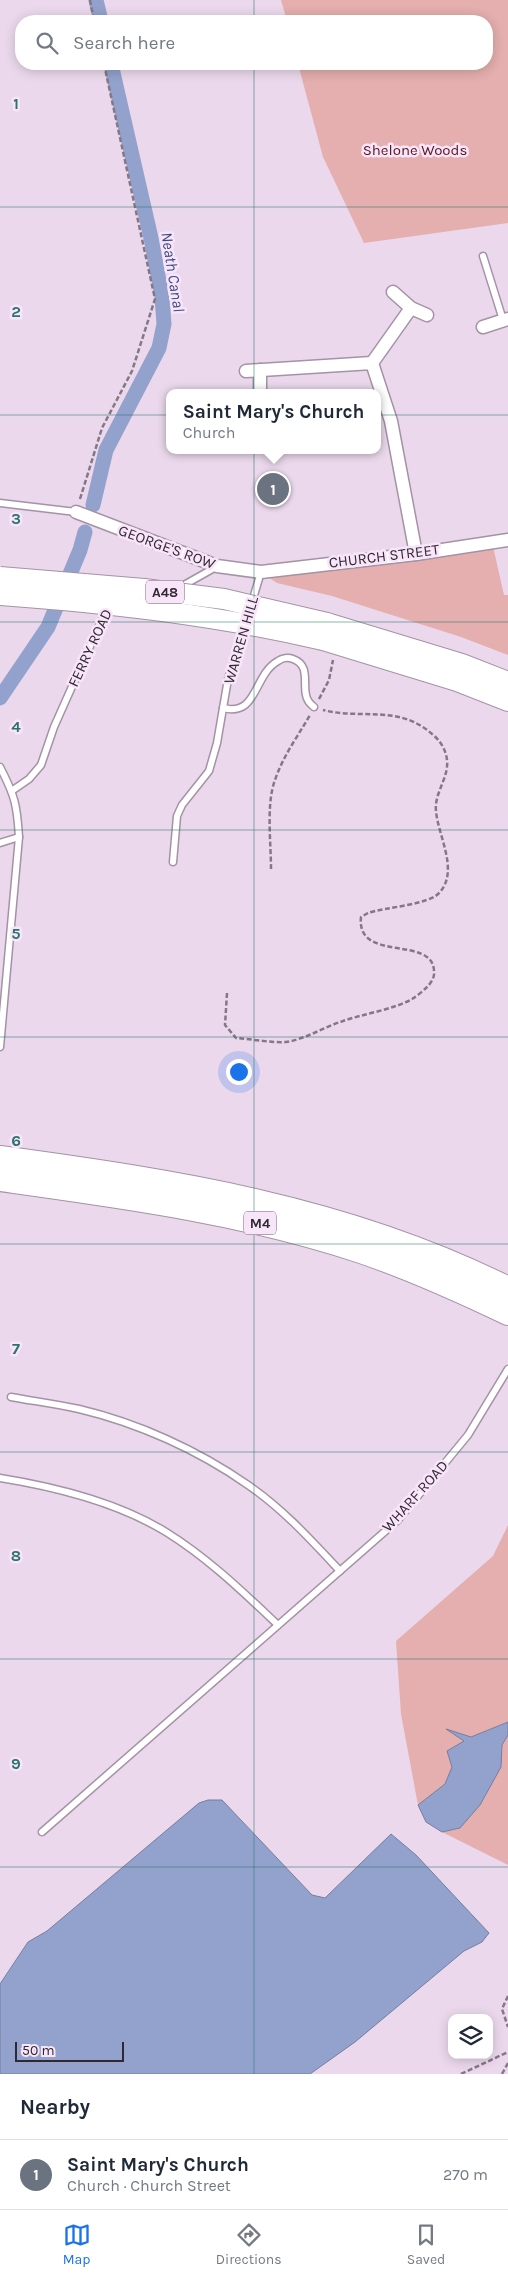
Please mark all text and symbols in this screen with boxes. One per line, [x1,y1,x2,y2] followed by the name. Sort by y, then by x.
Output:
[15,15,493,70] search box
[33,29,61,57] icon: search
[73,32,175,54] text: Search here
[13,94,19,113] text: 1
[363,141,467,159] park label: Shelone Woods
[157,231,189,313] water label: Neath Canal
[11,302,21,321] text: 2
[166,389,381,454] popup
[183,401,364,423] text: Saint Mary's Church
[183,423,235,442] text: Church
[257,470,289,508] pin: 1
[11,509,21,528] text: 3
[116,521,219,573] street label: GEORGE'S ROW
[328,540,441,572] street label: CHURCH STREET
[146,580,184,604] road number: A48
[220,594,262,686] street label: WARREN HILL
[64,606,116,690] street label: FERRY ROAD
[11,717,21,736] text: 4
[11,924,21,943] text: 5
[226,1059,252,1085] your location
[11,1131,21,1150] text: 6
[244,1212,276,1234] road number: M4
[12,1339,20,1358] text: 7
[378,1457,452,1535] street label: WHARF ROAD
[11,1546,21,1565] text: 8
[11,1754,21,1773] text: 9
[448,2014,493,2059] map controls
[448,2014,493,2059] button: layers
[15,2039,124,2062] scale bar
[22,2042,55,2059] text: 50 m
[20,2095,90,2119] text: Nearby
[67,2154,249,2176] text: Saint Mary's Church
[33,2165,39,2184] text: 1
[443,2165,488,2184] text: 270 m
[67,2176,231,2195] text: Church · Church Street
[63,2221,91,2268] tab: Map
[216,2221,282,2268] tab: Directions
[407,2221,445,2268] tab: Saved

